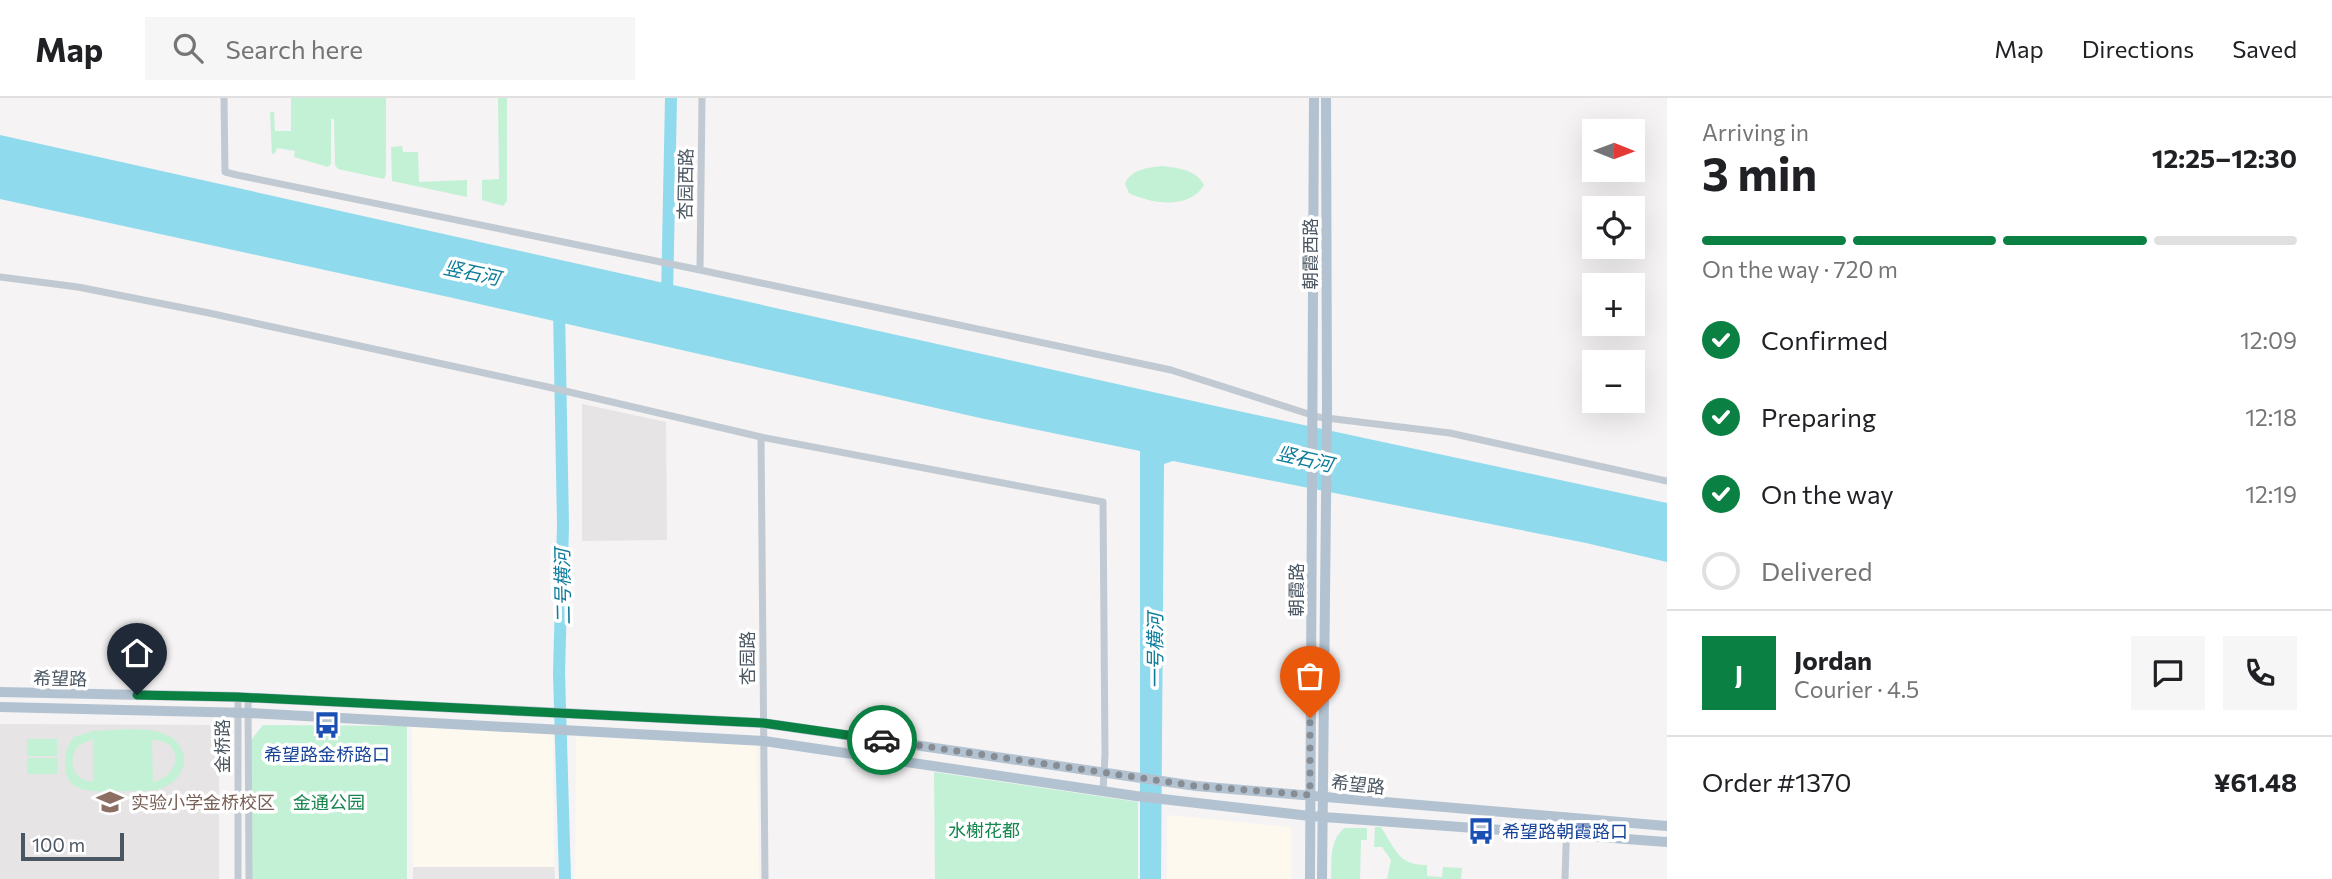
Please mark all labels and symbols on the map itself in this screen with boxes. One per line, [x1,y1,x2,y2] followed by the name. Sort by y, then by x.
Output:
[1582,119,1645,182] north arrow
[673,148,697,220] street label: 杏园西路
[1299,218,1321,290] street label: 朝霞西路
[442,255,506,290] water label: 竖石河
[1275,440,1339,477] water label: 竖石河
[550,545,574,625] water label: 二号横河
[1285,563,1307,617] street label: 朝霞路
[1143,609,1166,689] water label: 一号横河
[107,623,167,695] pin
[736,631,758,685] street label: 杏园路
[1280,646,1340,718] pin
[33,667,87,689] street label: 希望路
[847,705,917,775] courier
[312,710,342,740] bus stop icon: 希望路金桥路口
[211,719,233,773] street label: 金桥路
[264,743,390,765] place label: 希望路金桥路口
[1330,770,1386,798] street label: 希望路
[95,787,125,817] school or university icon: 实验小学金桥校区
[131,791,275,813] place label: 实验小学金桥校区
[293,791,365,813] park label: 金通公园
[1466,816,1496,846] bus stop icon: 希望路朝霞路口
[948,819,1020,841] park label: 水榭花都
[1502,820,1628,842] place label: 希望路朝霞路口
[21,830,124,862] scale bar

